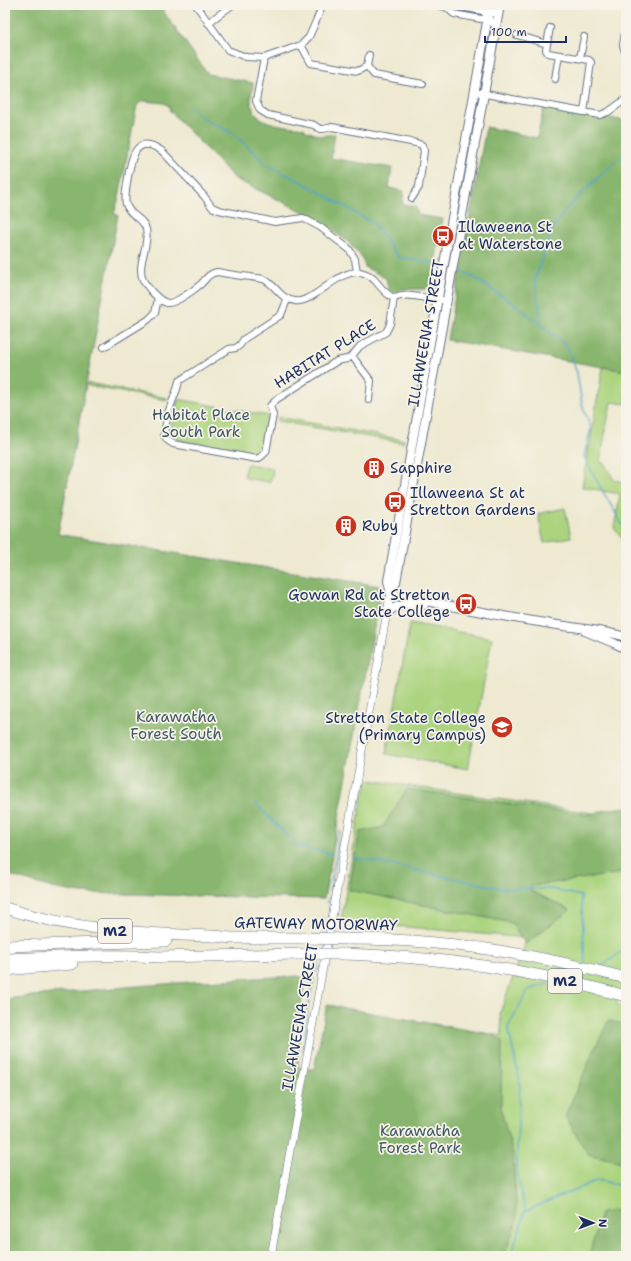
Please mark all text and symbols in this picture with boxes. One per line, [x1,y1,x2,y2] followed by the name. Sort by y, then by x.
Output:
[485,18,566,44] scale bar
[491,24,527,40] text: 100 m
[458,217,562,254] place label: Illaweena St at Waterstone
[430,223,456,249] bus stop icon: Illaweena St at Waterstone
[403,258,449,408] street label: ILLAWEENA STREET
[270,315,380,393] street label: HABITAT PLACE
[152,405,250,442] park label: Habitat Place South Park
[361,455,387,481] building icon: Sapphire
[390,458,452,478] place label: Sapphire
[410,483,536,520] place label: Illaweena St at Stretton Gardens
[382,489,408,515] bus stop icon: Illaweena St at Stretton Gardens
[333,513,359,539] building icon: Ruby
[362,516,398,536] place label: Ruby
[288,585,450,622] place label: Gowan Rd at Stretton State College
[453,591,479,617] bus stop icon: Gowan Rd at Stretton State College
[130,707,222,744] park label: Karawatha Forest South
[325,708,486,745] place label: Stretton State College (Primary Campus)
[489,714,515,740] school or university icon: Stretton State College (Primary Campus)
[234,913,398,935] street label: GATEWAY MOTORWAY
[98,919,132,943] road number: M2
[277,942,323,1092] street label: ILLAWEENA STREET
[548,969,582,993] road number: M2
[379,1121,461,1158] park label: Karawatha Forest Park
[573,1203,613,1243] north arrow
[595,1219,610,1228] text: N

